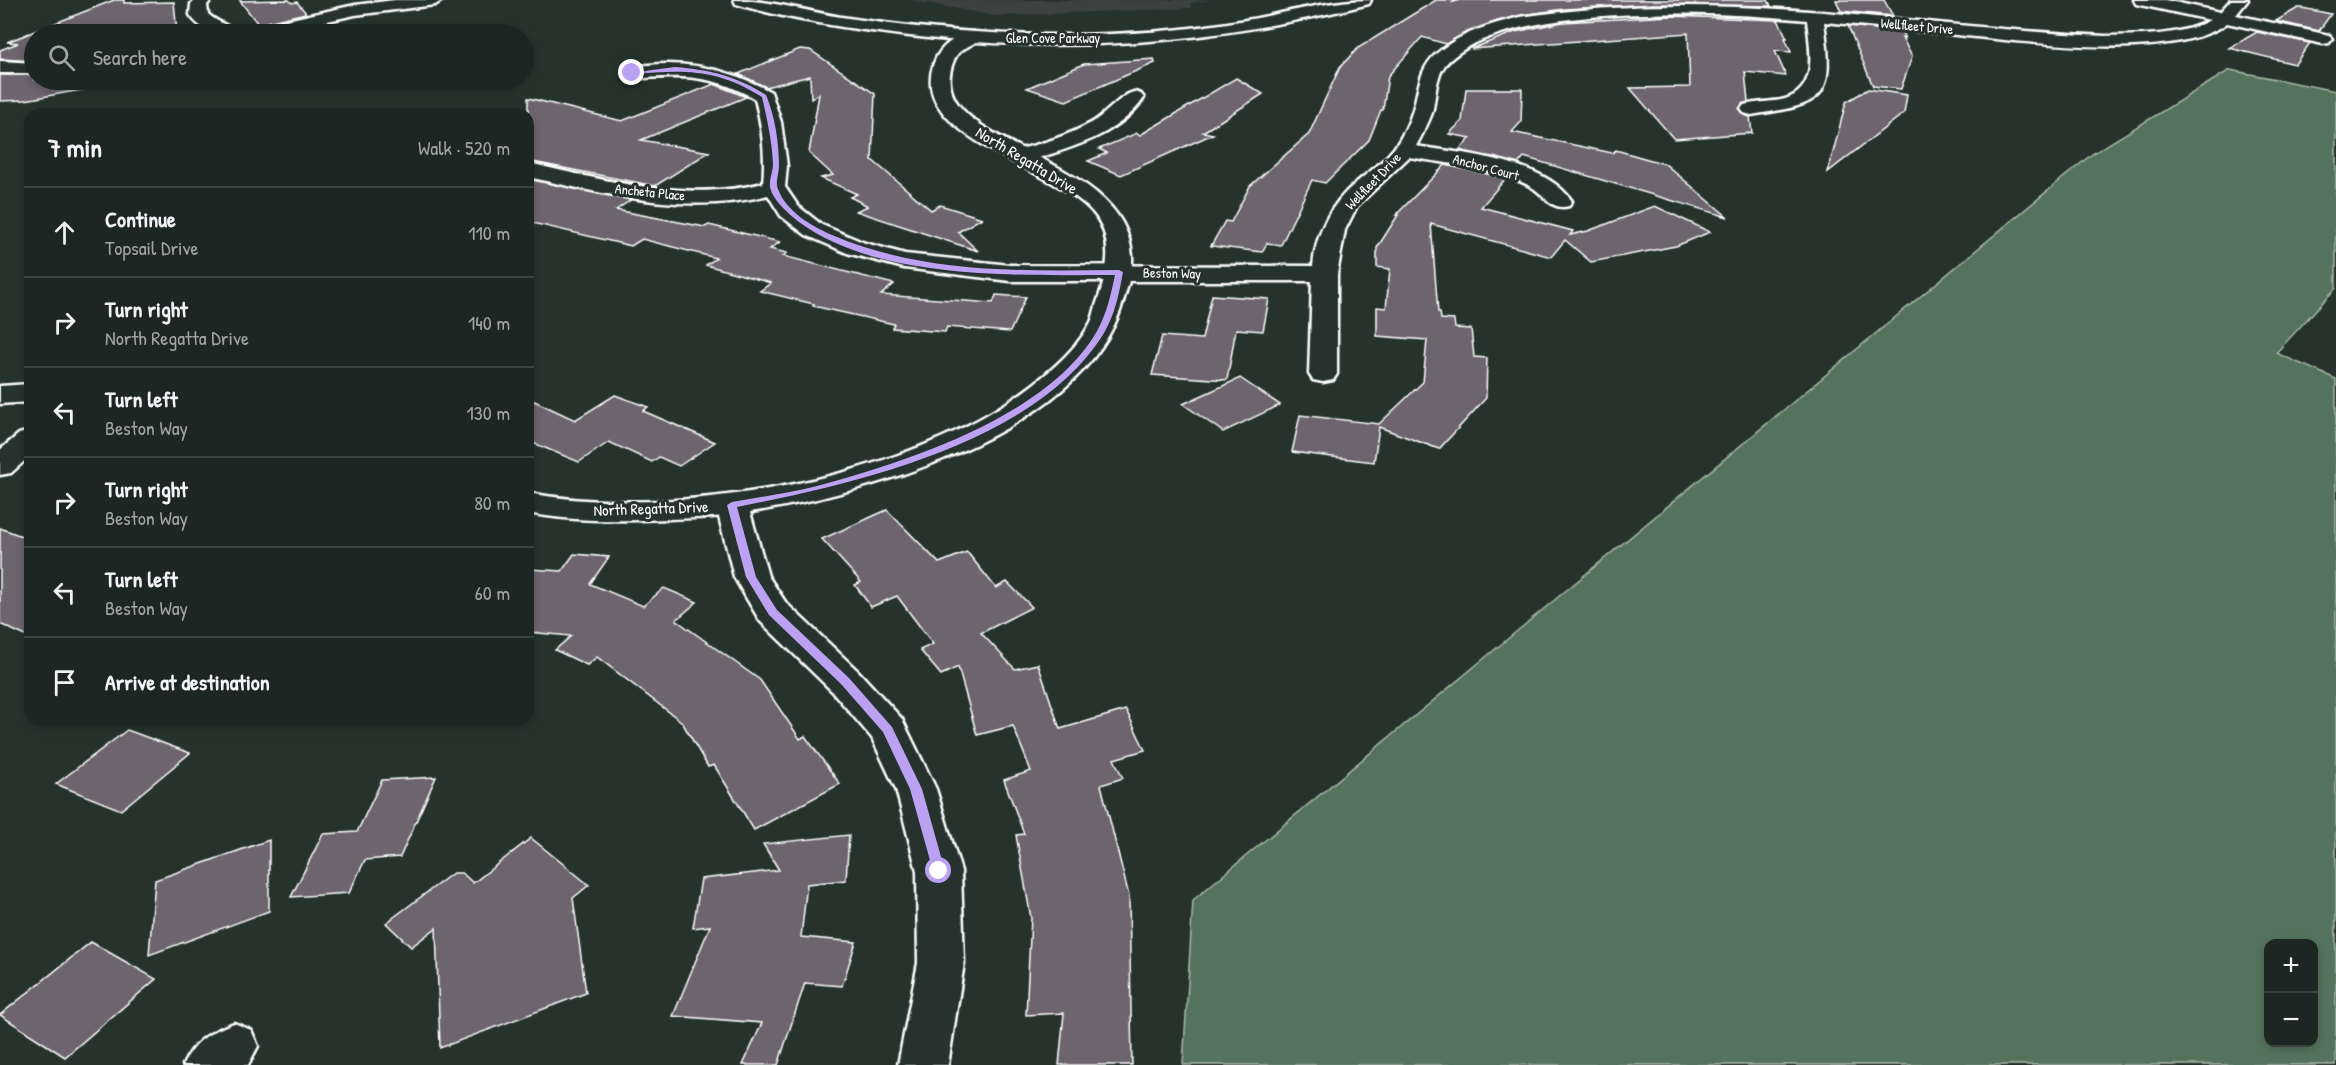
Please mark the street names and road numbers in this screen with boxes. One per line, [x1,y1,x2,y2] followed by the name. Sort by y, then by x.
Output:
[1880,13,1955,38] street label: Wellfleet Drive
[1006,28,1100,48] street label: Glen Cove Parkway
[972,121,1083,199] street label: North Regatta Drive
[1340,148,1405,213] street label: Wellfleet Drive
[1451,149,1522,185] street label: Anchor Court
[614,178,687,205] street label: Ancheta Place
[1143,262,1201,284] street label: Beston Way
[593,495,710,521] street label: North Regatta Drive

